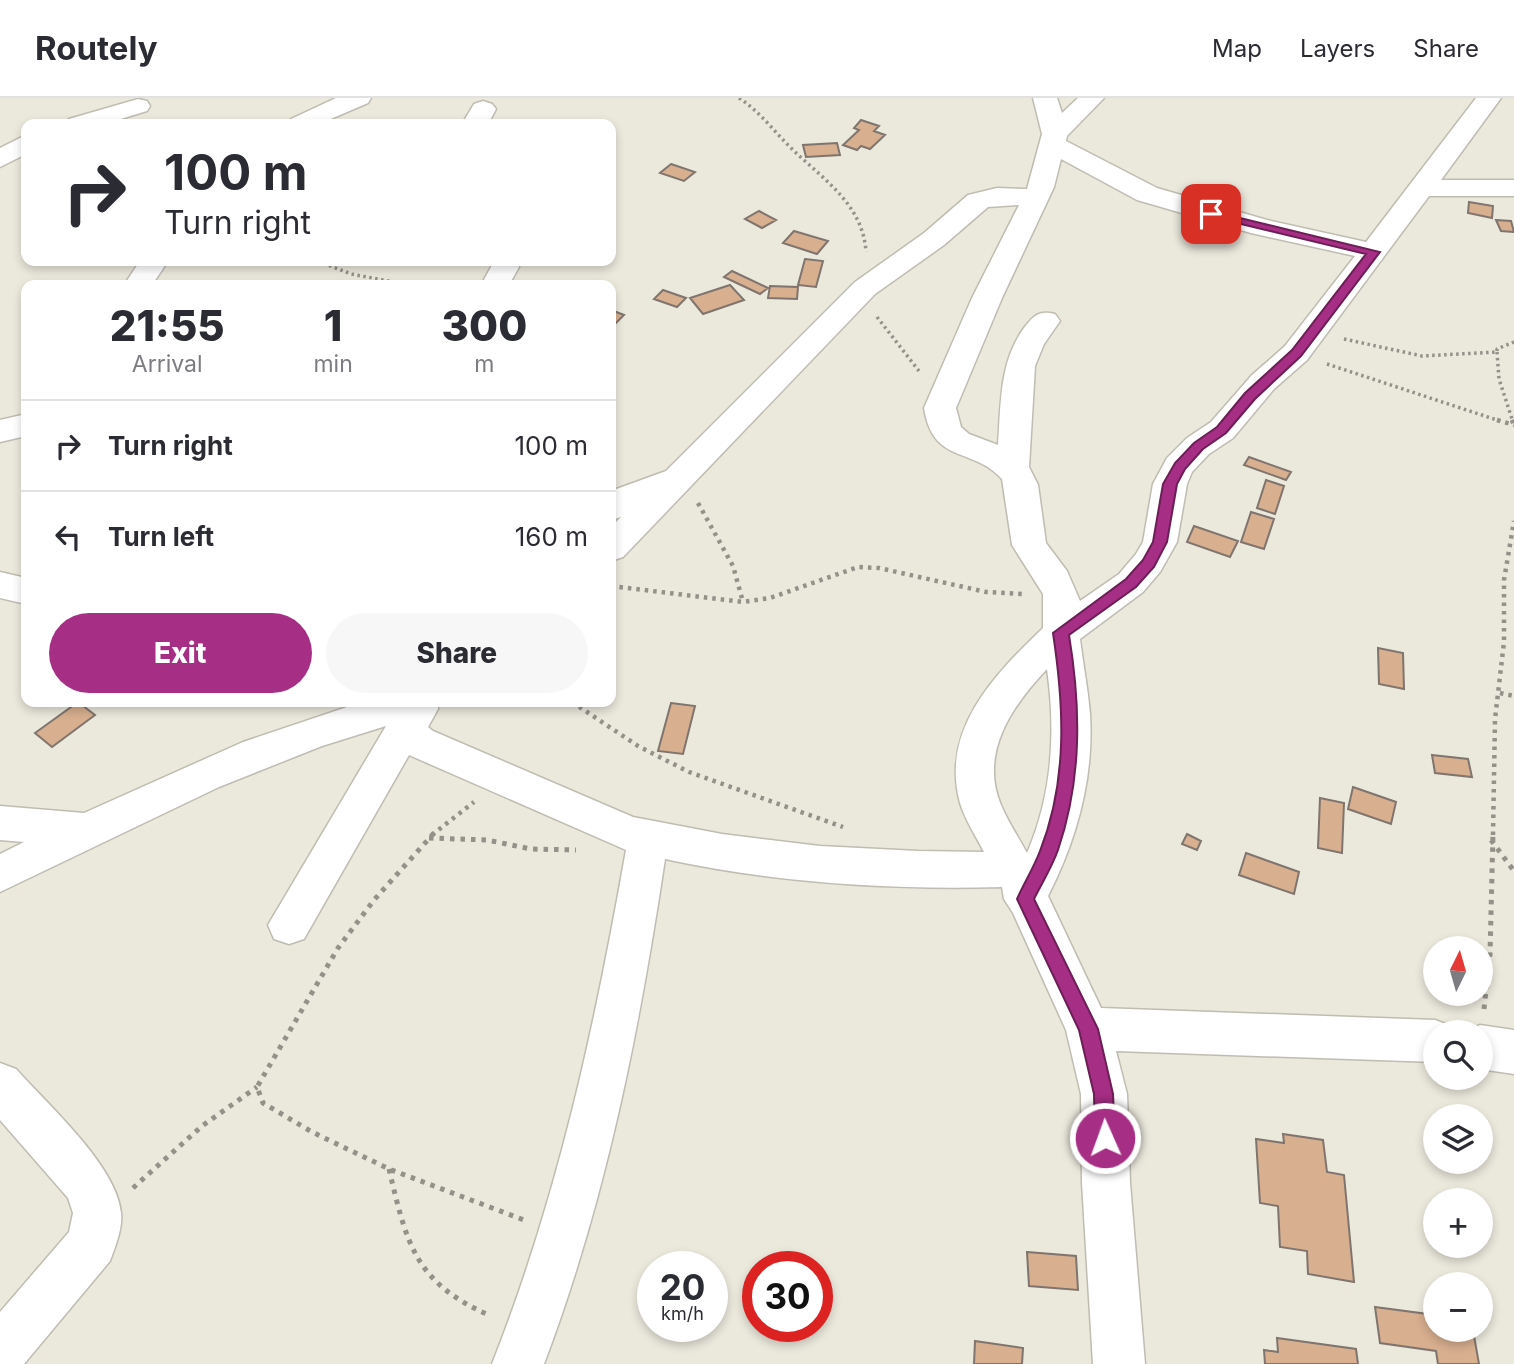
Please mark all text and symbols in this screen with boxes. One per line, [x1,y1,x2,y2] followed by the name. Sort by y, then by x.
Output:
[35,28,158,68] text: Routely
[1212,34,1262,63] text: Map
[1300,34,1375,63] text: Layers
[1413,34,1479,63] text: Share
[164,143,308,202] text: 100 m
[49,147,140,238] icon: right
[1181,184,1241,244] pin
[1192,195,1230,233] icon: arrive
[164,203,311,242] text: Turn right
[110,300,225,351] text: 21:55
[324,300,342,351] text: 1
[442,300,527,351] text: 300
[132,350,203,378] text: Arrival
[313,350,353,378] text: min
[474,350,494,378] text: m
[49,427,87,465] icon: right
[108,430,233,461] text: Turn right
[515,430,588,461] text: 100 m
[49,518,87,556] icon: left
[108,521,214,552] text: Turn left
[515,521,588,552] text: 160 m
[49,613,312,693] button: Exit
[326,613,588,693] button: Share
[1423,936,1493,1006] north arrow
[1423,936,1493,1342] map controls
[1423,1020,1493,1090] button: search
[1068,1101,1142,1175] position arrow
[1423,1104,1493,1174] button: layers
[1423,1188,1493,1258] button: +
[742,1251,833,1342] speed limit sign: 30
[660,1266,705,1308] text: 20
[1423,1272,1493,1342] button: −
[661,1303,704,1324] text: km/h

